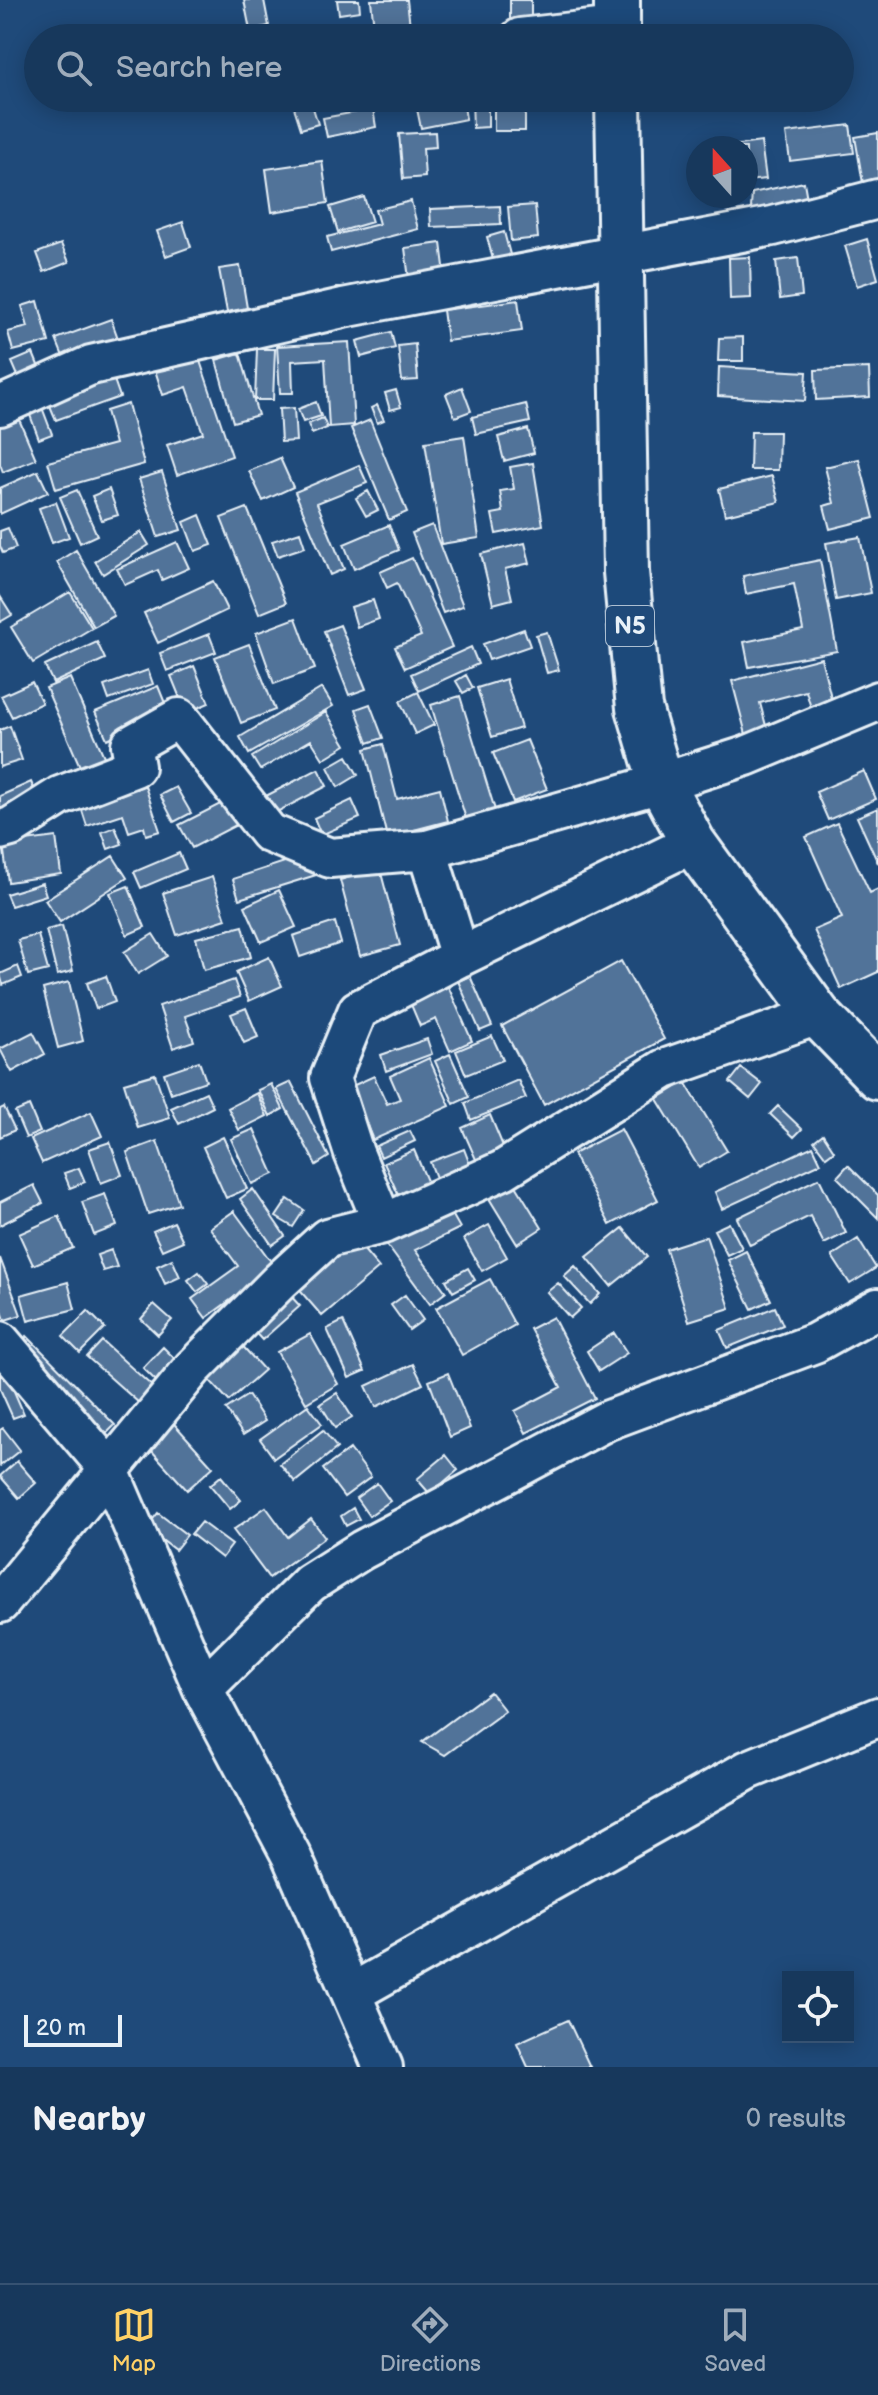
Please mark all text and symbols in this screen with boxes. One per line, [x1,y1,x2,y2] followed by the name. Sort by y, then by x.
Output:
[24,24,854,112] search box
[52,46,96,90] icon: search
[116,50,282,86] text: Search here
[686,136,758,208] north arrow
[606,606,654,646] road number: N5
[782,1971,854,2043] map controls
[782,1971,854,2043] button: locate
[24,2011,122,2047] scale bar
[36,2015,86,2042] text: 20 m
[32,2099,146,2140] text: Nearby
[746,2104,846,2135] text: 0 results
[112,2303,156,2378] tab: Map
[380,2303,481,2378] tab: Directions
[704,2303,766,2378] tab: Saved

